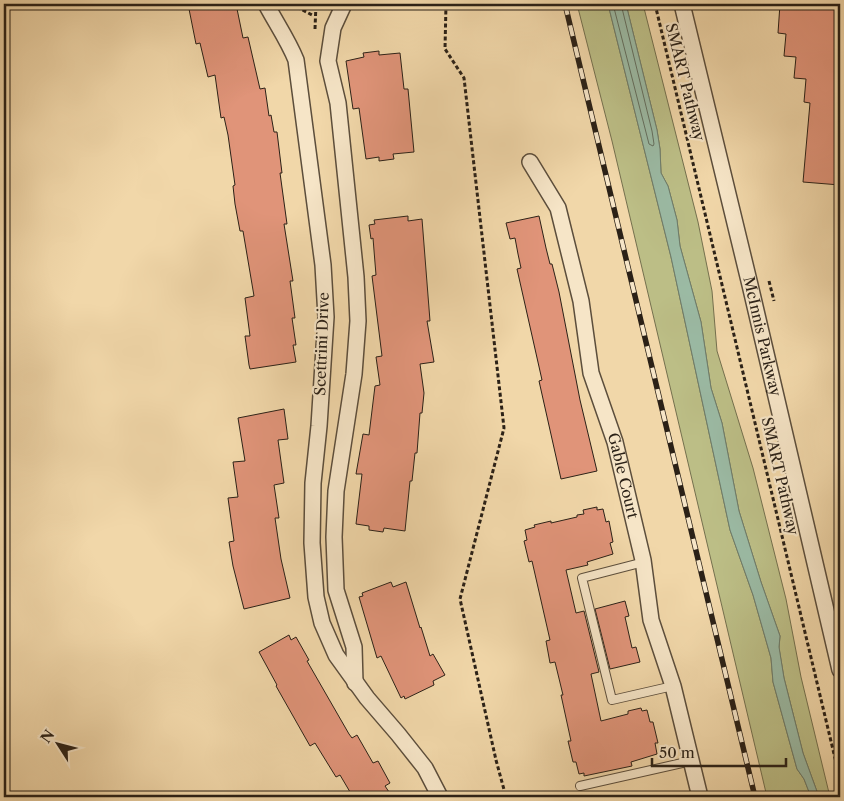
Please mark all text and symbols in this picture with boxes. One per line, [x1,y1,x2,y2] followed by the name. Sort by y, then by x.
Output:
[662,21,709,143] street label: SMART Pathway
[739,275,786,399] street label: McInnis Parkway
[310,292,333,396] street label: Scettrini Drive
[758,415,803,537] street label: SMART Pathway
[603,430,643,521] street label: Gable Court
[32,718,82,768] north arrow
[37,726,58,747] text: N
[652,736,785,768] scale bar
[659,743,695,762] text: 50 m

